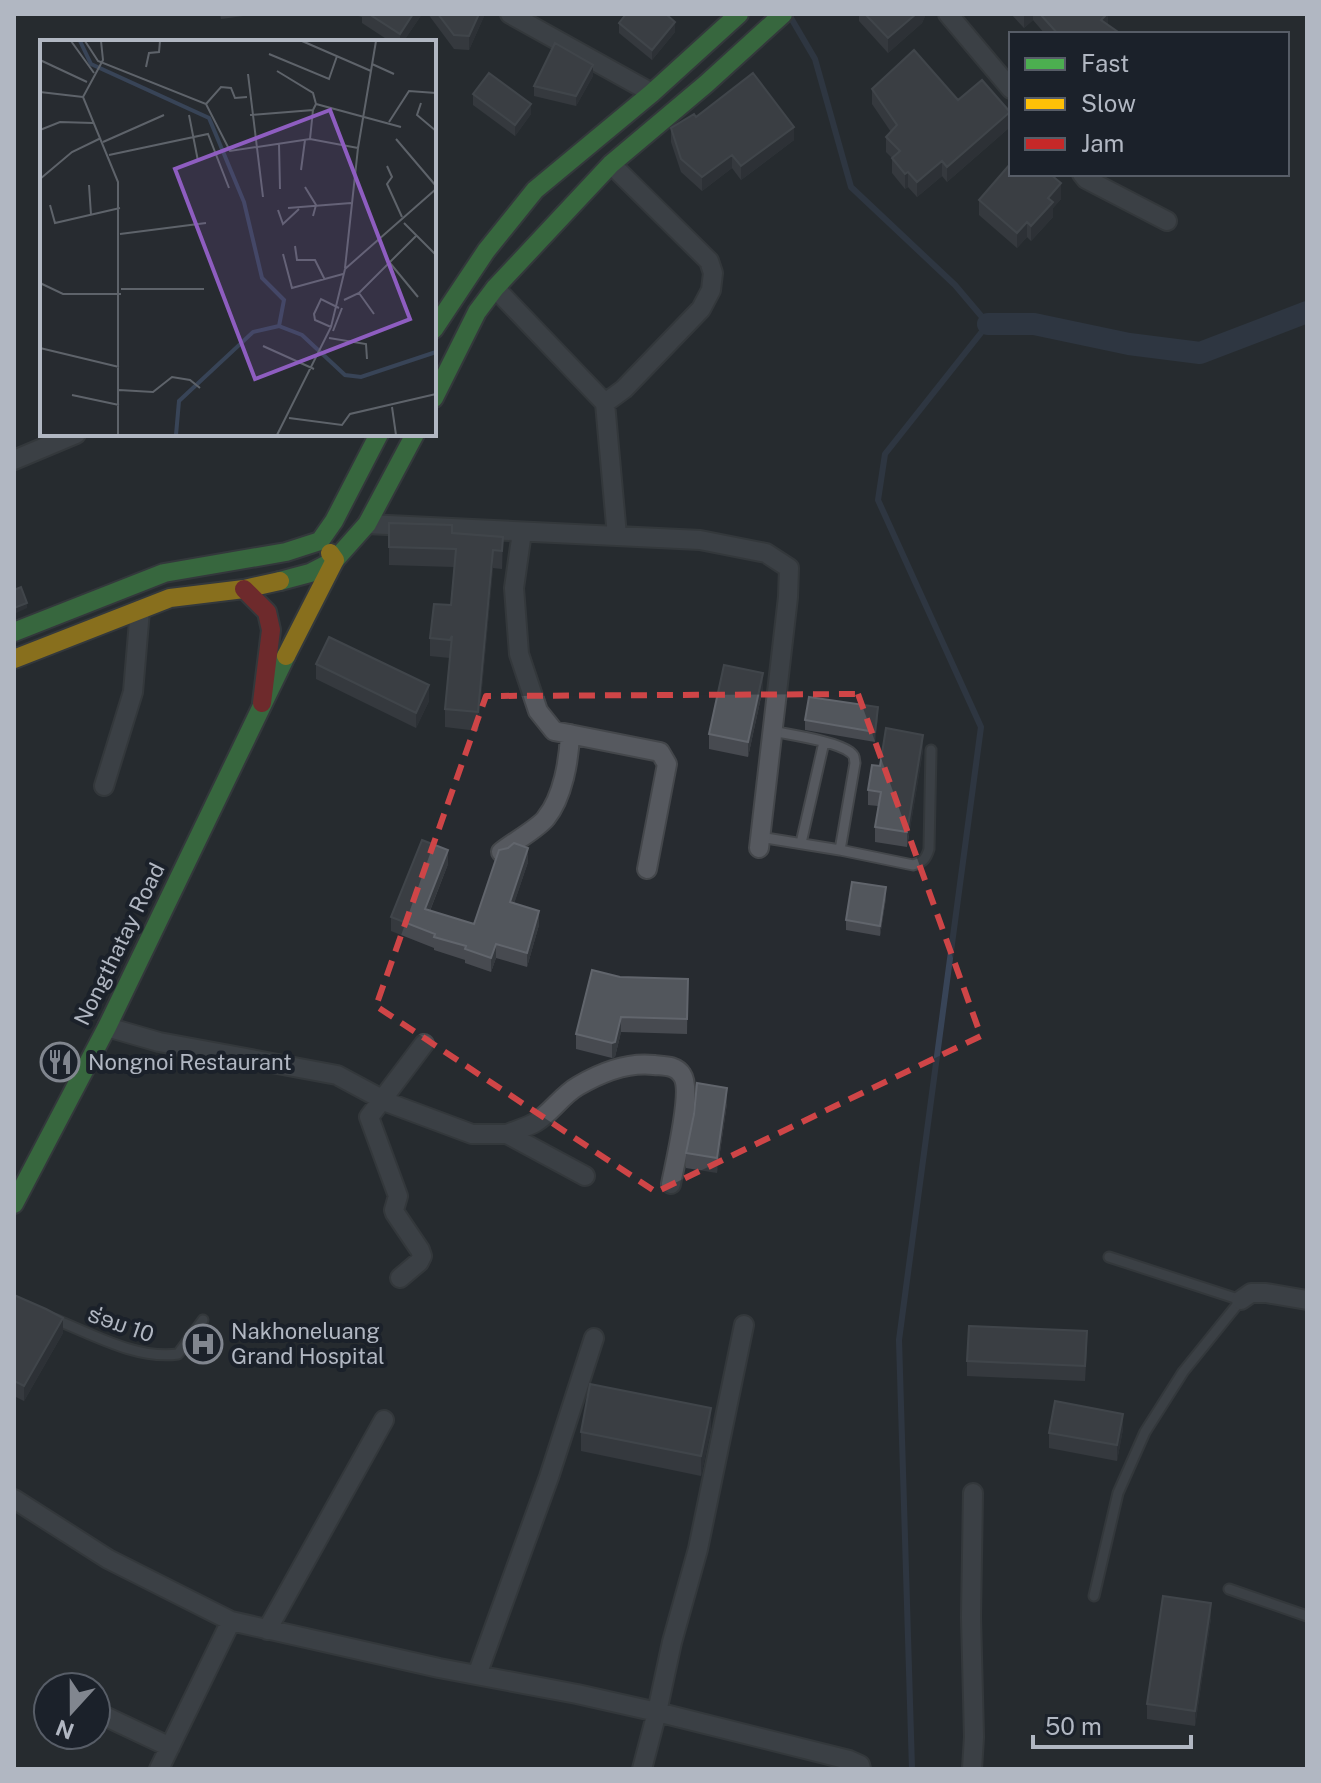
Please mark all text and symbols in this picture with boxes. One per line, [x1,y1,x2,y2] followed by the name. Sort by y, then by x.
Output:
[1009,32,1289,176] legend
[40,40,436,436] inset map
[1081,49,1129,77] text: Fast
[1081,89,1136,117] text: Slow
[1081,129,1124,157] text: Jam
[68,858,170,1030] street label: Nongthatay Road
[39,1041,81,1083] restaurant icon: Nongnoi Restaurant
[88,1049,292,1075] place label: Nongnoi Restaurant
[84,1301,158,1347] street label: ຮ່ອມ 10
[231,1318,385,1369] place label: Nakhoneluang Grand Hospital
[182,1323,224,1365] hospital icon: Nakhoneluang Grand Hospital
[32,1671,112,1751] north arrow
[1033,1699,1191,1749] scale bar
[1045,1712,1102,1740] text: 50 m
[52,1714,78,1745] text: N

